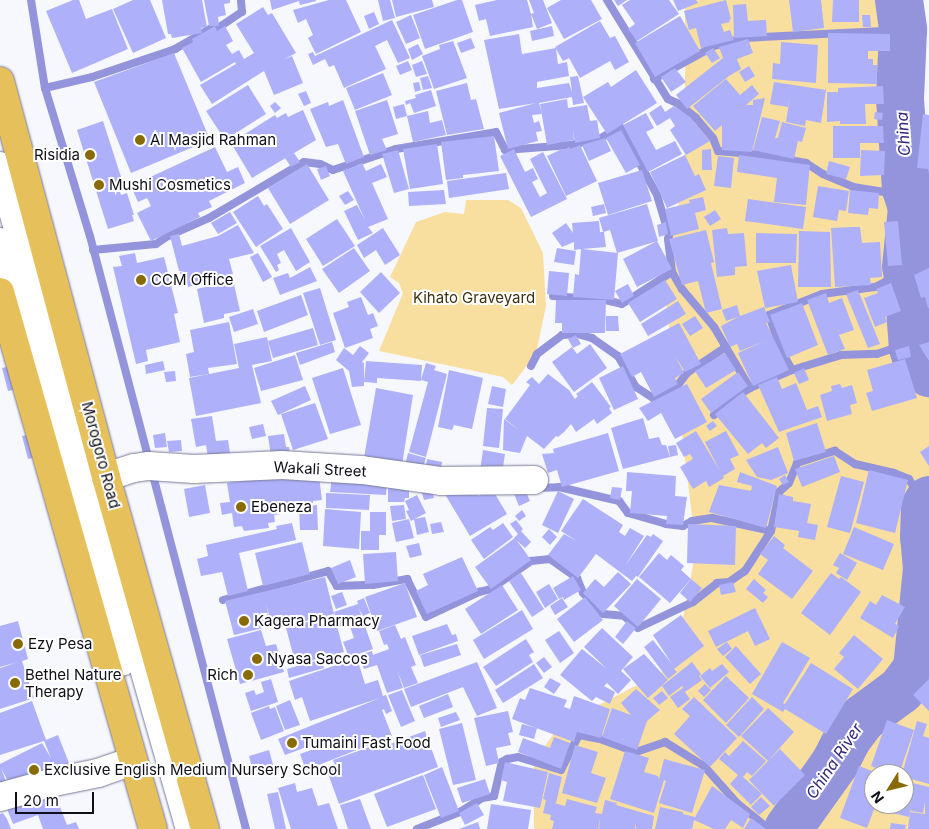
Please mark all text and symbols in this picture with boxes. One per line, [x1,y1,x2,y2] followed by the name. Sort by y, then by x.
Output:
[892,111,914,157] water label: China
[150,131,276,149] place label: Al Masjid Rahman
[134,134,146,146] marker: Al Masjid Rahman
[34,146,80,164] place label: Risidia
[84,149,96,161] marker: Risidia
[109,176,231,194] place label: Mushi Cosmetics
[93,179,105,191] marker: Mushi Cosmetics
[151,271,234,289] place label: CCM Office
[135,274,147,286] marker: CCM Office
[413,289,535,307] park label: Kihato Graveyard
[78,400,124,510] street label: Morogoro Road
[273,458,367,480] street label: Wakali Street
[251,498,312,516] place label: Ebeneza
[235,501,247,513] marker: Ebeneza
[254,612,380,630] place label: Kagera Pharmacy
[238,615,250,627] marker: Kagera Pharmacy
[28,635,93,653] place label: Ezy Pesa
[12,638,24,650] marker: Ezy Pesa
[267,650,368,668] place label: Nyasa Saccos
[251,653,263,665] marker: Nyasa Saccos
[25,665,122,700] place label: Bethel Nature Therapy
[207,666,238,684] place label: Rich
[242,669,254,681] marker: Rich
[9,677,21,689] marker: Bethel Nature Therapy
[802,720,866,802] water label: China River
[302,734,431,752] place label: Tumaini Fast Food
[286,737,298,749] marker: Tumaini Fast Food
[44,761,341,779] place label: Exclusive English Medium Nursery School
[28,764,40,776] marker: Exclusive English Medium Nursery School
[864,764,914,814] north arrow
[18,782,96,814] scale bar
[867,788,887,807] text: N
[23,791,59,810] text: 20 m

